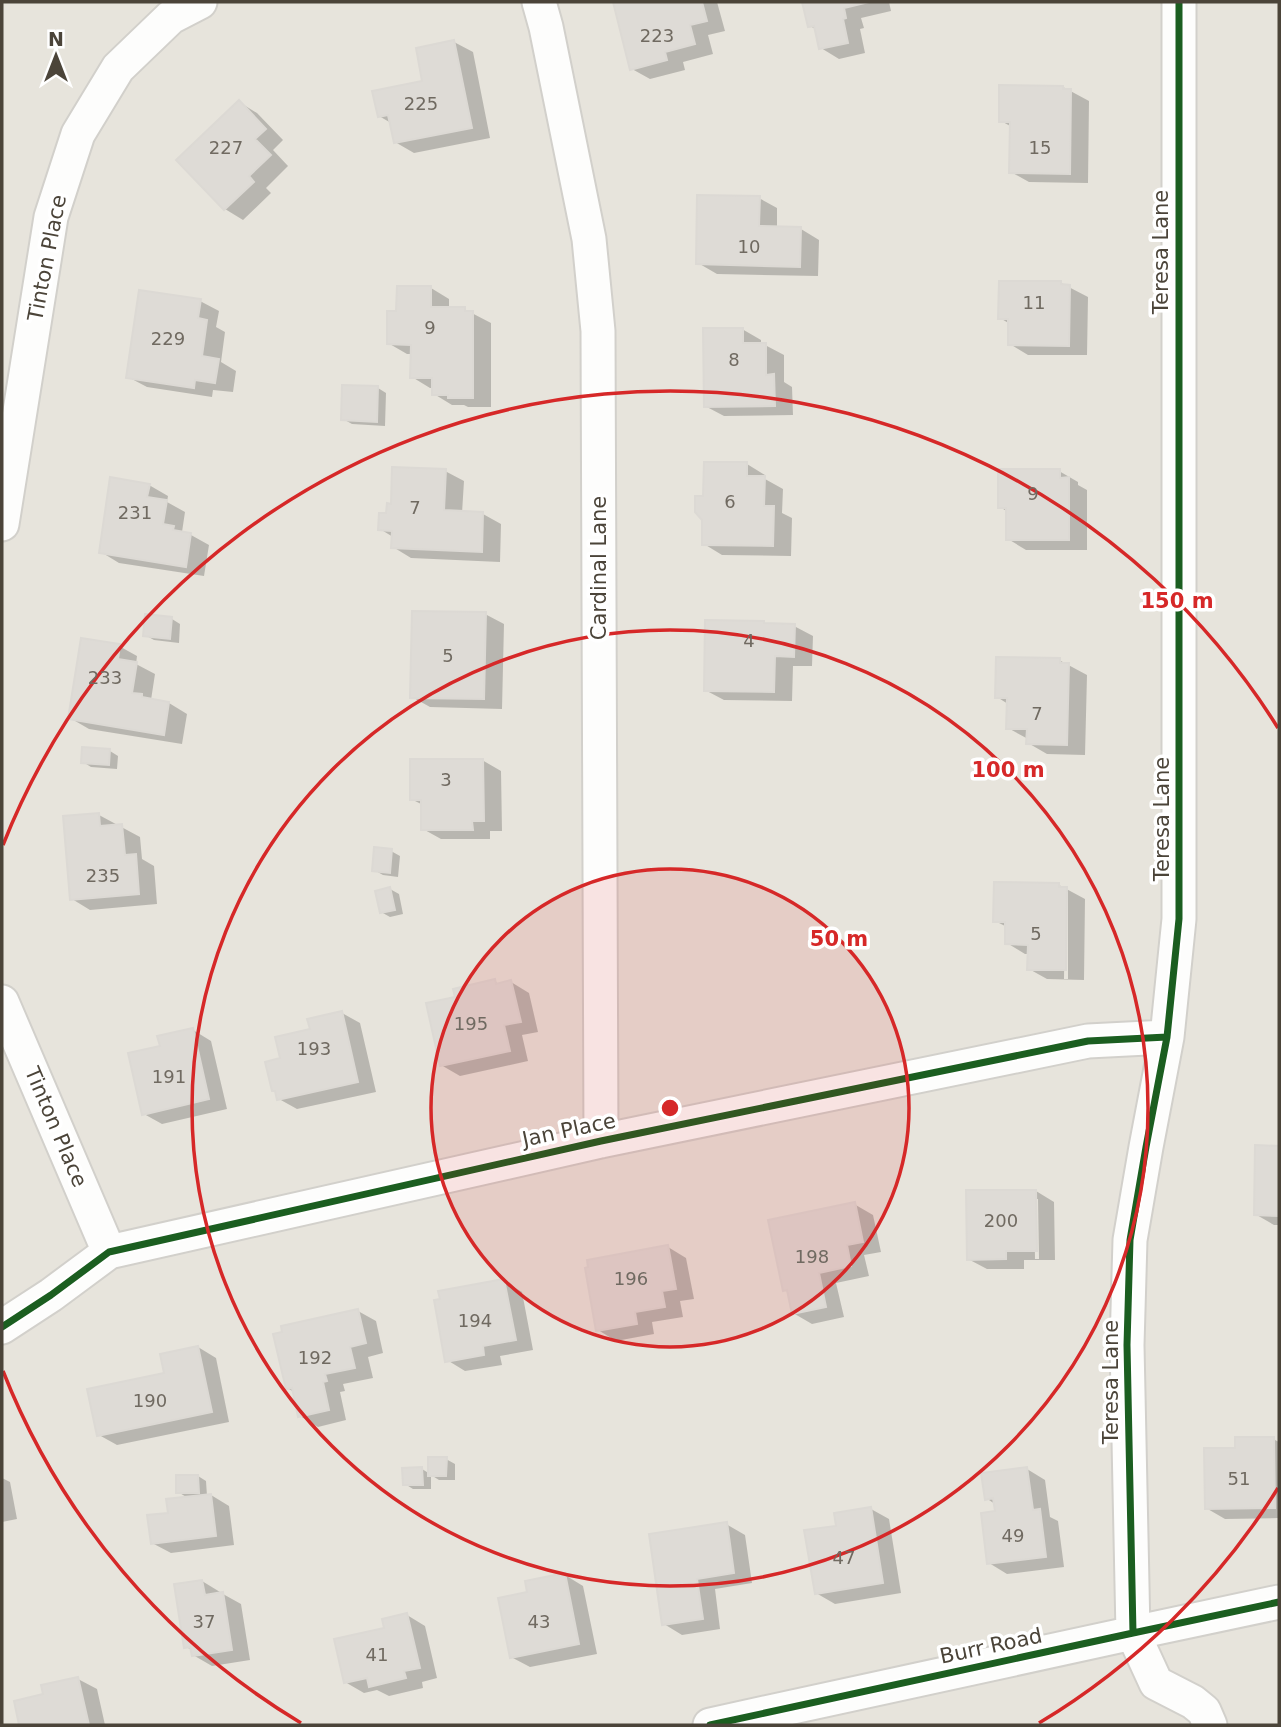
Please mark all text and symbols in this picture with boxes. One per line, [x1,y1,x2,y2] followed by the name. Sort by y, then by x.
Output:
[21,21,91,91] north arrow
[640,25,674,46] house number: 223
[48,28,64,50] text: N
[404,93,438,114] house number: 225
[209,137,243,158] house number: 227
[1029,137,1051,158] house number: 15
[1149,190,1173,315] street label: Teresa Lane
[23,193,71,324] street label: Tinton Place
[738,236,760,257] house number: 10
[1023,292,1045,313] house number: 11
[424,317,436,338] house number: 9
[151,328,185,349] house number: 229
[728,349,740,370] house number: 8
[1027,483,1039,504] house number: 9
[724,491,736,512] house number: 6
[587,496,611,640] street label: Cardinal Lane
[409,497,421,518] house number: 7
[118,502,152,523] house number: 231
[1140,589,1214,613] text: 150 m
[743,630,755,651] house number: 4
[442,645,454,666] house number: 5
[88,667,122,688] house number: 233
[1031,703,1043,724] house number: 7
[1150,757,1174,882] street label: Teresa Lane
[971,758,1045,782] text: 100 m
[440,769,452,790] house number: 3
[86,865,120,886] house number: 235
[1030,923,1042,944] house number: 5
[810,927,868,951] text: 50 m
[454,1013,488,1034] house number: 195
[297,1038,331,1059] house number: 193
[20,1062,92,1191] street label: Tinton Place
[152,1066,186,1087] house number: 191
[658,1096,682,1120] centre of rings
[518,1108,618,1152] street label: Jan Place
[984,1210,1018,1231] house number: 200
[795,1246,829,1267] house number: 198
[614,1268,648,1289] house number: 196
[458,1310,492,1331] house number: 194
[1099,1320,1123,1445] street label: Teresa Lane
[298,1347,332,1368] house number: 192
[133,1390,167,1411] house number: 190
[1228,1468,1250,1489] house number: 51
[1002,1525,1024,1546] house number: 49
[833,1547,855,1568] house number: 47
[193,1611,215,1632] house number: 37
[528,1611,550,1632] house number: 43
[938,1623,1044,1669] street label: Burr Road
[366,1644,388,1665] house number: 41

